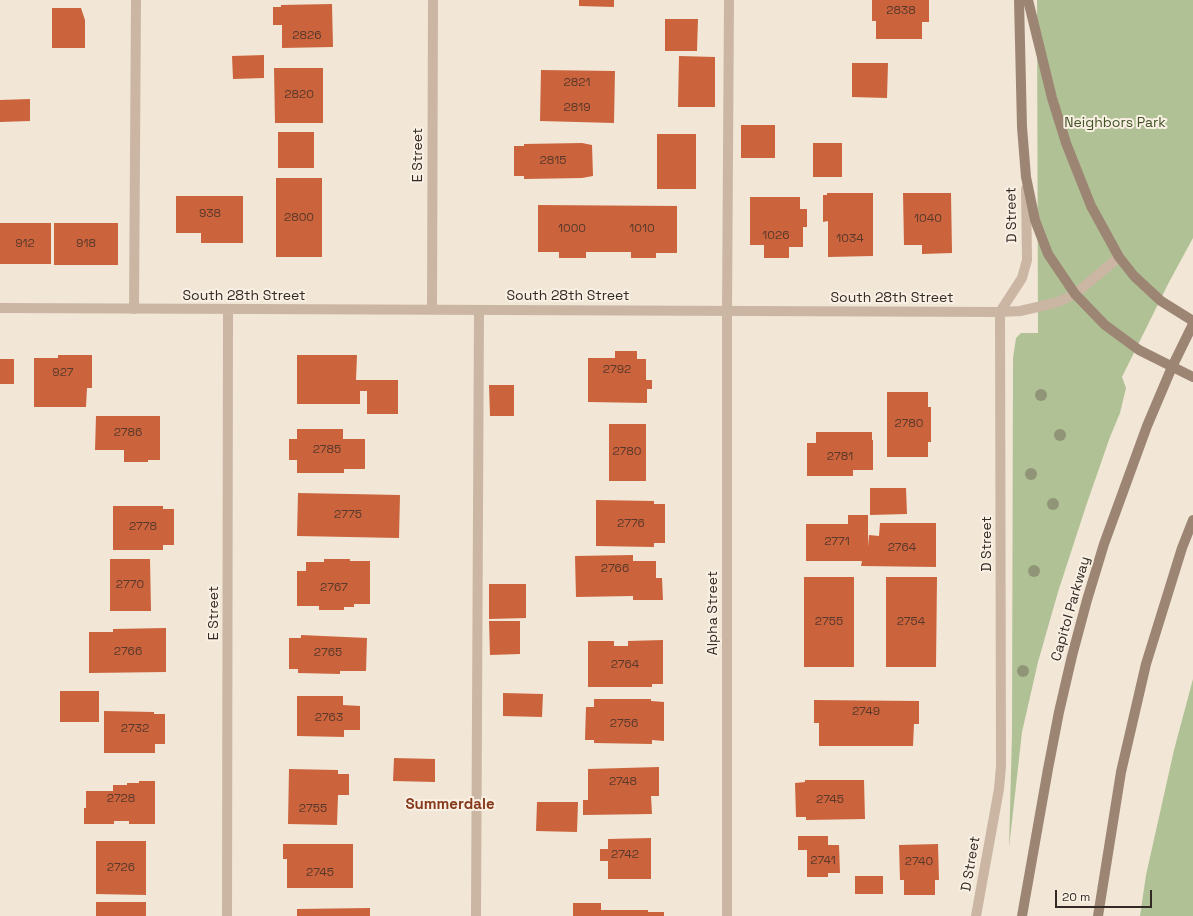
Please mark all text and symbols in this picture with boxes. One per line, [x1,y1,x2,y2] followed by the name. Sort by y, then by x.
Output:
[886,4,916,18] house number: 2838
[292,29,322,43] house number: 2826
[564,76,590,90] house number: 2821
[284,88,314,102] house number: 2820
[563,101,591,115] house number: 2819
[1064,115,1166,131] park label: Neighbors Park
[410,128,426,182] street label: E Street
[540,154,566,168] house number: 2815
[1003,187,1021,243] street label: D Street
[199,207,221,221] house number: 938
[284,211,314,225] house number: 2800
[914,212,942,226] house number: 1040
[558,222,586,236] house number: 1000
[629,222,655,236] house number: 1010
[762,229,790,243] house number: 1026
[836,232,864,246] house number: 1034
[15,237,35,251] house number: 912
[76,237,96,251] house number: 918
[183,288,305,304] street label: South 28th Street
[507,288,629,304] street label: South 28th Street
[831,290,953,306] street label: South 28th Street
[603,363,631,377] house number: 2792
[52,366,74,380] house number: 927
[894,417,924,431] house number: 2780
[114,426,142,440] house number: 2786
[313,443,341,457] house number: 2785
[612,445,642,459] house number: 2780
[827,450,853,464] house number: 2781
[334,508,362,522] house number: 2775
[979,516,995,572] street label: D Street
[617,517,645,531] house number: 2776
[129,520,157,534] house number: 2778
[824,535,850,549] house number: 2771
[888,541,916,555] house number: 2764
[1048,555,1094,663] street label: Capitol Parkway
[601,562,629,576] house number: 2766
[705,571,721,655] street label: Alpha Street
[116,578,144,592] house number: 2770
[320,581,348,595] house number: 2767
[206,586,222,640] street label: E Street
[815,615,843,629] house number: 2755
[897,615,925,629] house number: 2754
[114,645,142,659] house number: 2766
[314,646,342,660] house number: 2765
[611,658,639,672] house number: 2764
[852,705,880,719] house number: 2749
[315,711,343,725] house number: 2763
[610,717,638,731] house number: 2756
[121,722,149,736] house number: 2732
[609,775,637,789] house number: 2748
[107,792,135,806] house number: 2728
[816,793,844,807] house number: 2745
[405,796,495,814] district label: Summerdale
[299,802,327,816] house number: 2755
[958,835,984,893] street label: D Street
[611,848,639,862] house number: 2742
[810,854,836,868] house number: 2741
[905,855,933,869] house number: 2740
[107,861,135,875] house number: 2726
[306,866,334,880] house number: 2745
[1057,882,1154,908] scale bar
[1062,889,1090,905] text: 20 m

